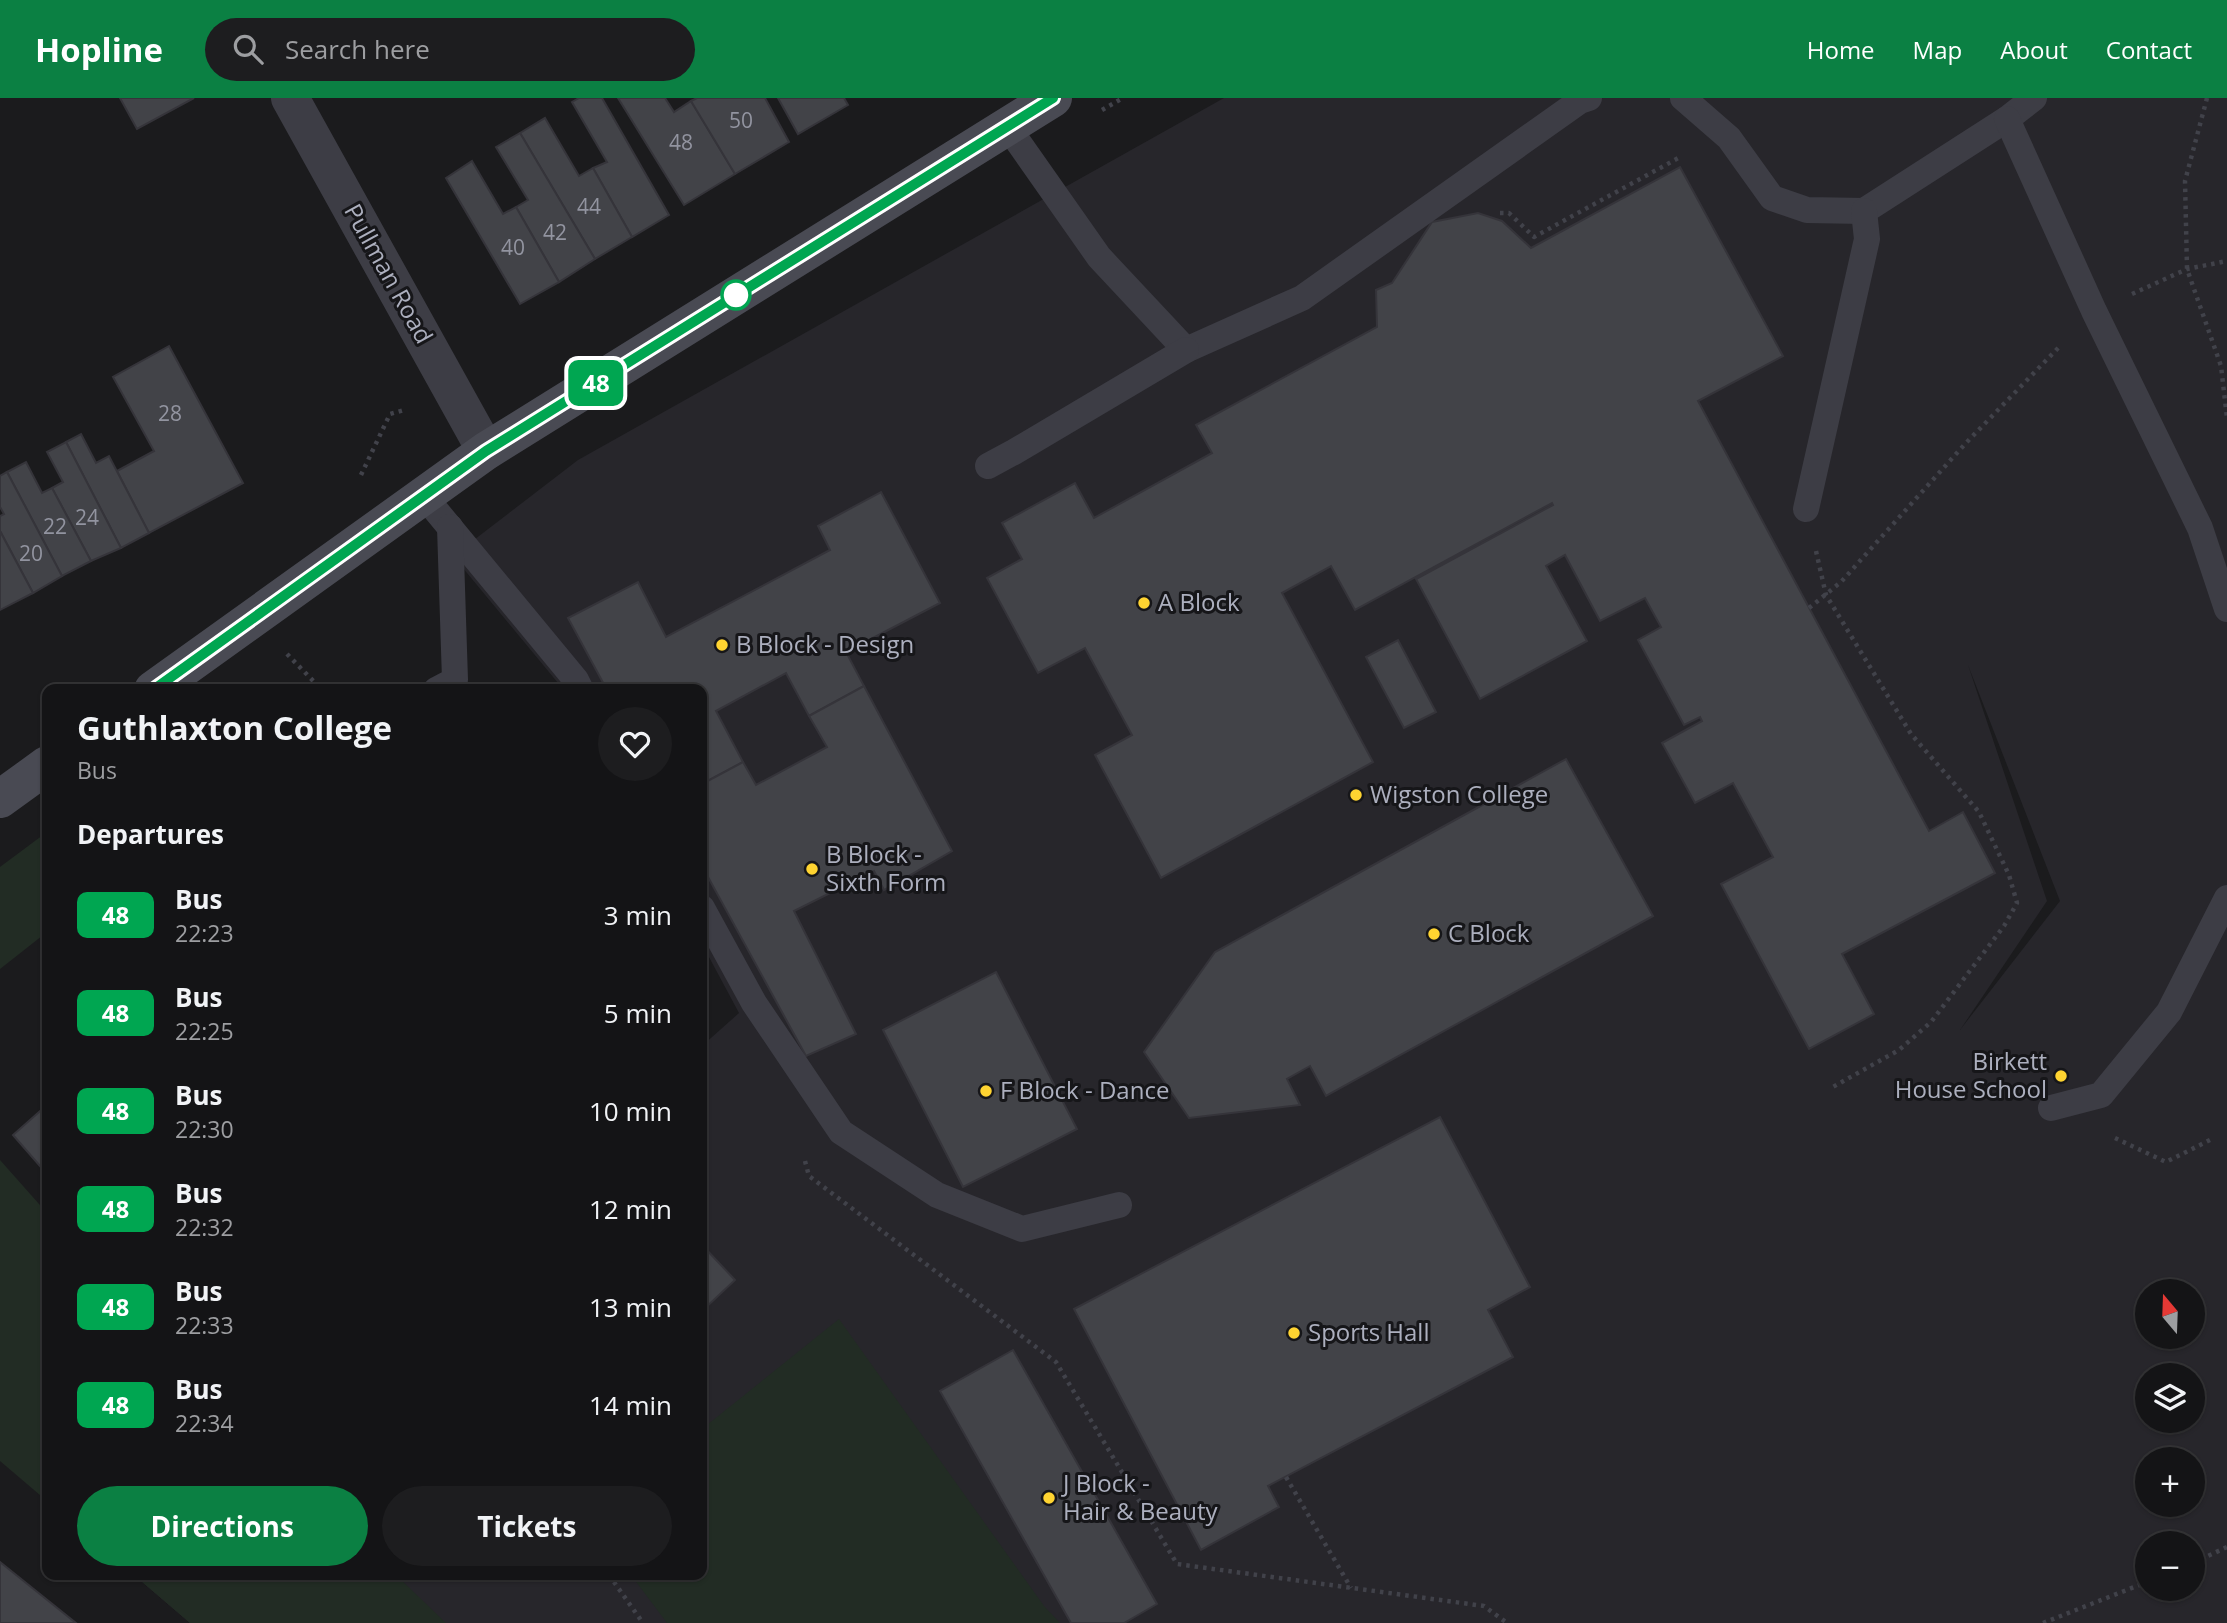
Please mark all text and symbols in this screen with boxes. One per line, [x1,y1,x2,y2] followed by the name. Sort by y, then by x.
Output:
[205,18,695,81] search box
[35,27,163,72] text: Hopline
[229,30,267,68] icon: search
[285,31,430,67] text: Search here
[1807,33,1875,66] text: Home
[1913,33,1962,66] text: Map
[2000,33,2068,66] text: About
[2106,33,2192,66] text: Contact
[729,106,753,134] house number: 50
[669,128,693,156] house number: 48
[577,192,601,220] house number: 44
[337,197,441,349] street label: Pullman Road
[543,218,567,246] house number: 42
[501,233,525,261] house number: 40
[721,280,751,310] unlabelled marker
[564,360,628,406] line badge: 48
[582,366,610,399] text: 48
[158,399,182,427] house number: 28
[75,503,99,531] house number: 24
[43,512,67,540] house number: 22
[19,539,43,567] house number: 20
[1158,585,1240,618] place label: A Block
[1136,595,1152,611] marker: A Block
[736,627,914,660] place label: B Block - Design
[714,637,730,653] marker: B Block - Design
[77,705,392,750] text: Guthlaxton College
[598,707,672,781] button: heart
[77,754,117,786] text: Bus
[1370,777,1548,810] place label: Wigston College
[1348,787,1364,803] marker: Wigston College
[77,816,224,852] text: Departures
[826,837,946,898] place label: B Block - Sixth Form
[804,861,820,877] marker: B Block - Sixth Form
[175,881,222,917] text: Bus
[604,897,672,933] text: 3 min
[102,898,129,931] text: 48
[1448,916,1530,949] place label: C Block
[175,917,234,949] text: 22:23
[1426,926,1442,942] marker: C Block
[175,979,222,1015] text: Bus
[604,995,672,1031] text: 5 min
[102,996,129,1029] text: 48
[175,1015,234,1047] text: 22:25
[1895,1044,2047,1105] place label: Birkett House School
[2053,1068,2069,1084] marker: Birkett House School
[1000,1073,1169,1106] place label: F Block - Dance
[175,1077,222,1113] text: Bus
[978,1083,994,1099] marker: F Block - Dance
[589,1093,672,1129] text: 10 min
[102,1094,129,1127] text: 48
[175,1113,234,1145] text: 22:30
[175,1175,222,1211] text: Bus
[589,1191,672,1227] text: 12 min
[102,1192,129,1225] text: 48
[175,1211,234,1243] text: 22:32
[175,1273,222,1309] text: Bus
[2135,1279,2205,1349] north arrow
[2135,1279,2205,1601] map controls
[589,1289,672,1325] text: 13 min
[102,1290,129,1323] text: 48
[175,1309,234,1341] text: 22:33
[1308,1315,1429,1348] place label: Sports Hall
[1286,1325,1302,1341] marker: Sports Hall
[2135,1363,2205,1433] button: layers
[175,1371,222,1407] text: Bus
[589,1387,672,1423] text: 14 min
[102,1388,129,1421] text: 48
[175,1407,234,1439] text: 22:34
[2135,1447,2205,1517] button: +
[1061,1466,1218,1527] place label: J Block - Hair & Beauty
[77,1486,368,1566] button: Directions
[382,1486,672,1566] button: Tickets
[1041,1490,1057,1506] marker: J Block - Hair & Beauty
[2135,1531,2205,1601] button: −

